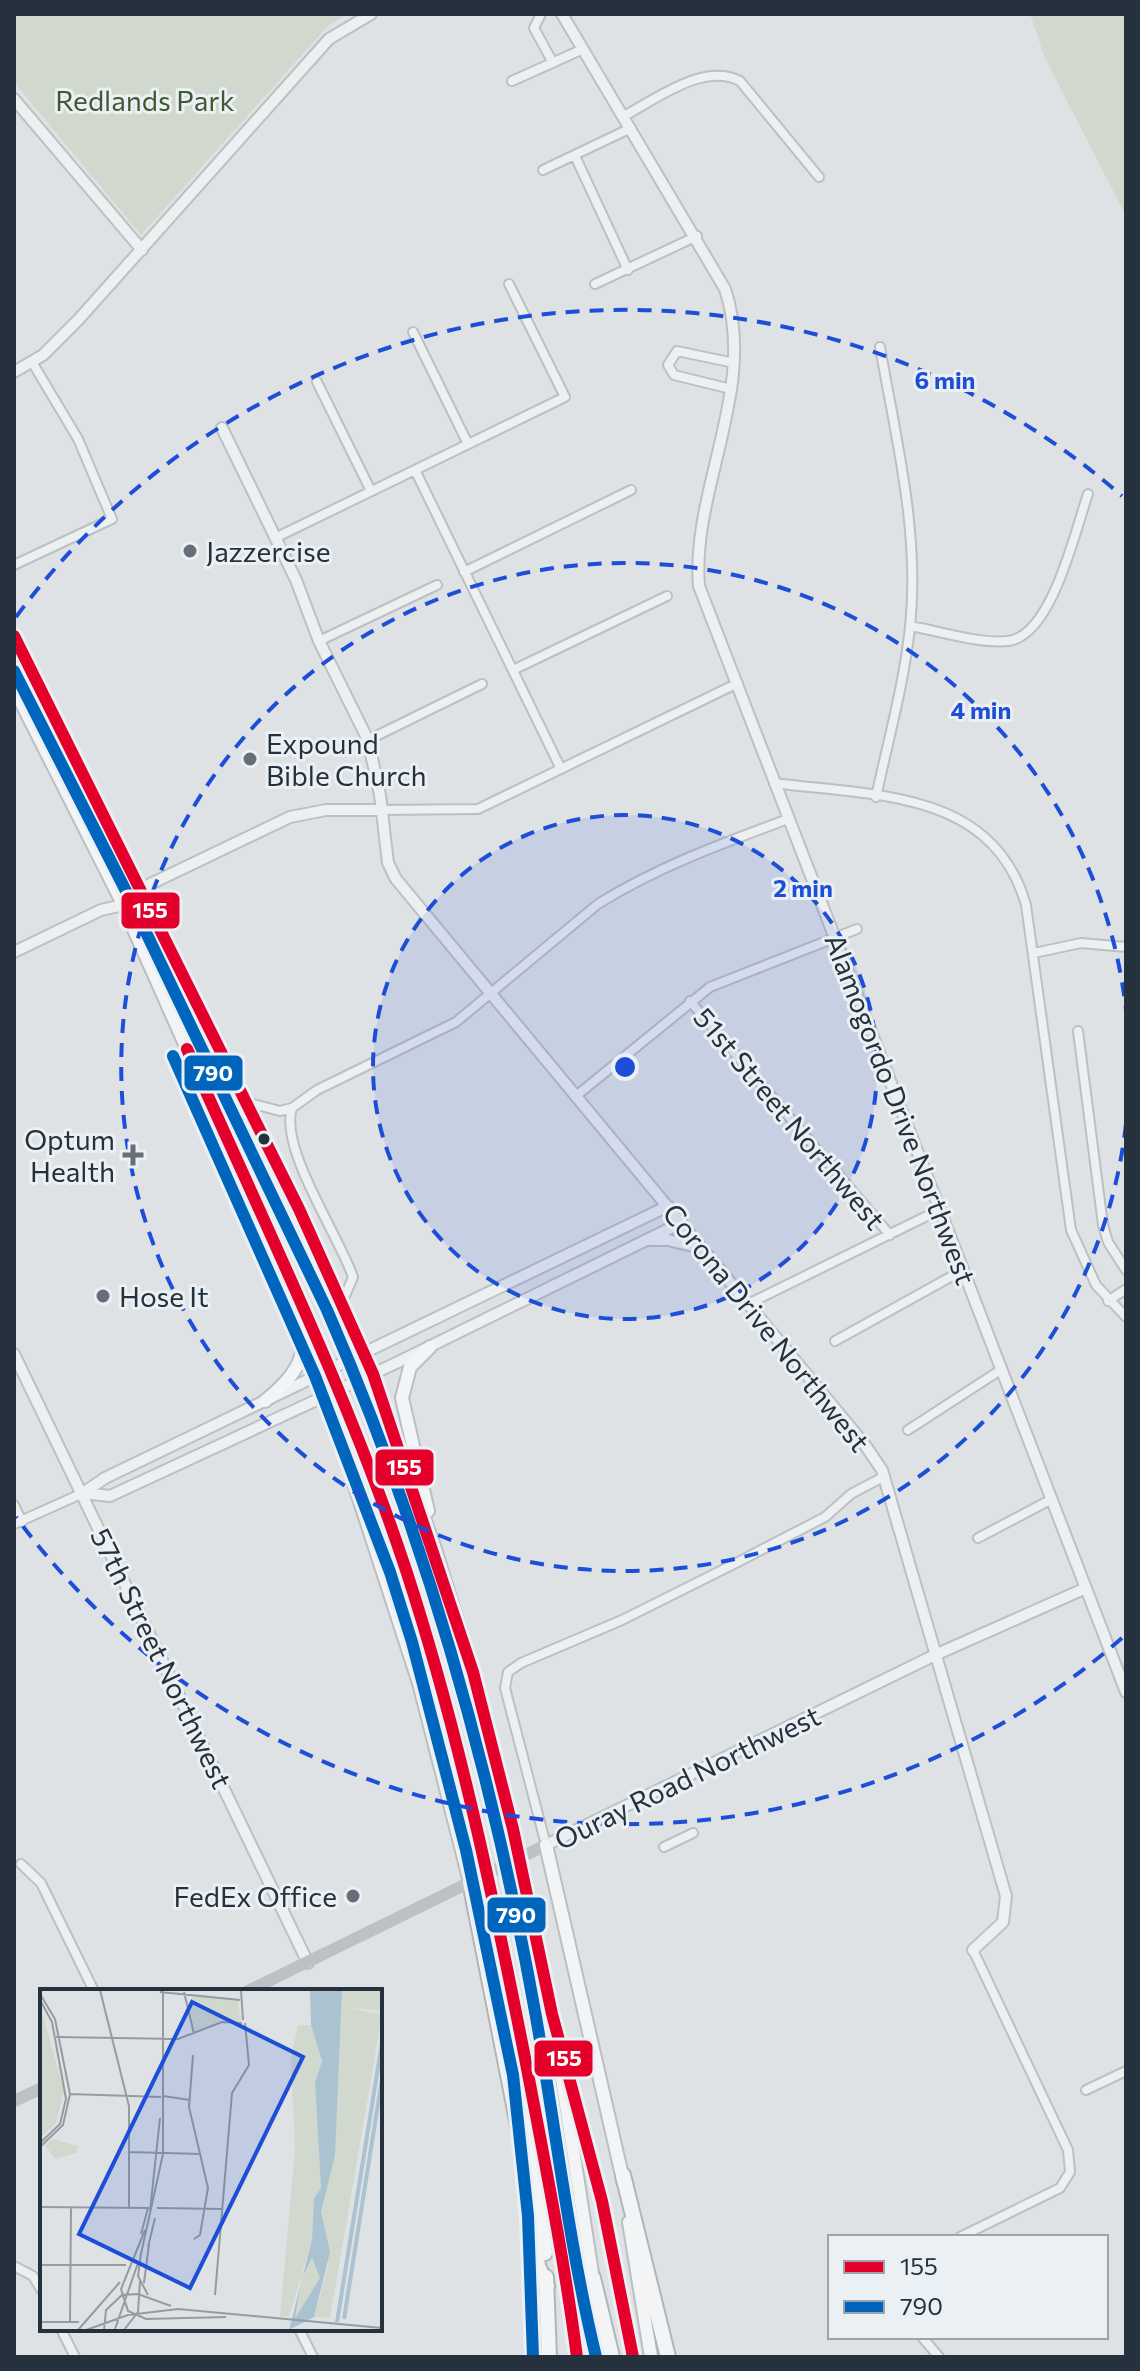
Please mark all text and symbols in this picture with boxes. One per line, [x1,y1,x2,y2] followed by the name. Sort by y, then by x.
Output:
[55,83,235,117] park label: Redlands Park
[915,365,975,394] text: 6 min
[206,534,331,568] place label: Jazzercise
[181,542,199,560] marker: Jazzercise
[951,695,1011,724] text: 4 min
[266,726,427,792] place label: Expound Bible Church
[241,750,259,768] marker: Expound Bible Church
[773,873,833,902] text: 2 min
[120,891,181,930] line badge: 155
[132,896,168,923] text: 155
[818,929,984,1289] street label: Alamogordo Drive Northwest
[687,1000,893,1236] street label: 51st Street Northwest
[611,1053,639,1081] centre of rings
[183,1054,244,1092] line badge: 790
[193,1059,233,1086] text: 790
[24,1122,115,1188] place label: Optum Health
[256,1131,272,1147] unlabelled marker
[122,1144,144,1166] marker: Optum Health
[656,1196,878,1458] street label: Corona Drive Northwest
[119,1279,209,1313] place label: Hose It
[94,1287,112,1305] marker: Hose It
[374,1448,435,1487] line badge: 155
[386,1453,422,1480] text: 155
[84,1522,240,1794] street label: 57th Street Northwest
[549,1698,825,1856] street label: Ouray Road Northwest
[174,1879,337,1913] place label: FedEx Office
[344,1887,362,1905] marker: FedEx Office
[486,1896,547,1934] line badge: 790
[496,1901,536,1928] text: 790
[40,1989,382,2331] inset map
[533,2039,594,2078] line badge: 155
[546,2044,582,2071] text: 155
[828,2235,1108,2339] legend
[900,2251,938,2280] text: 155
[900,2291,943,2320] text: 790

